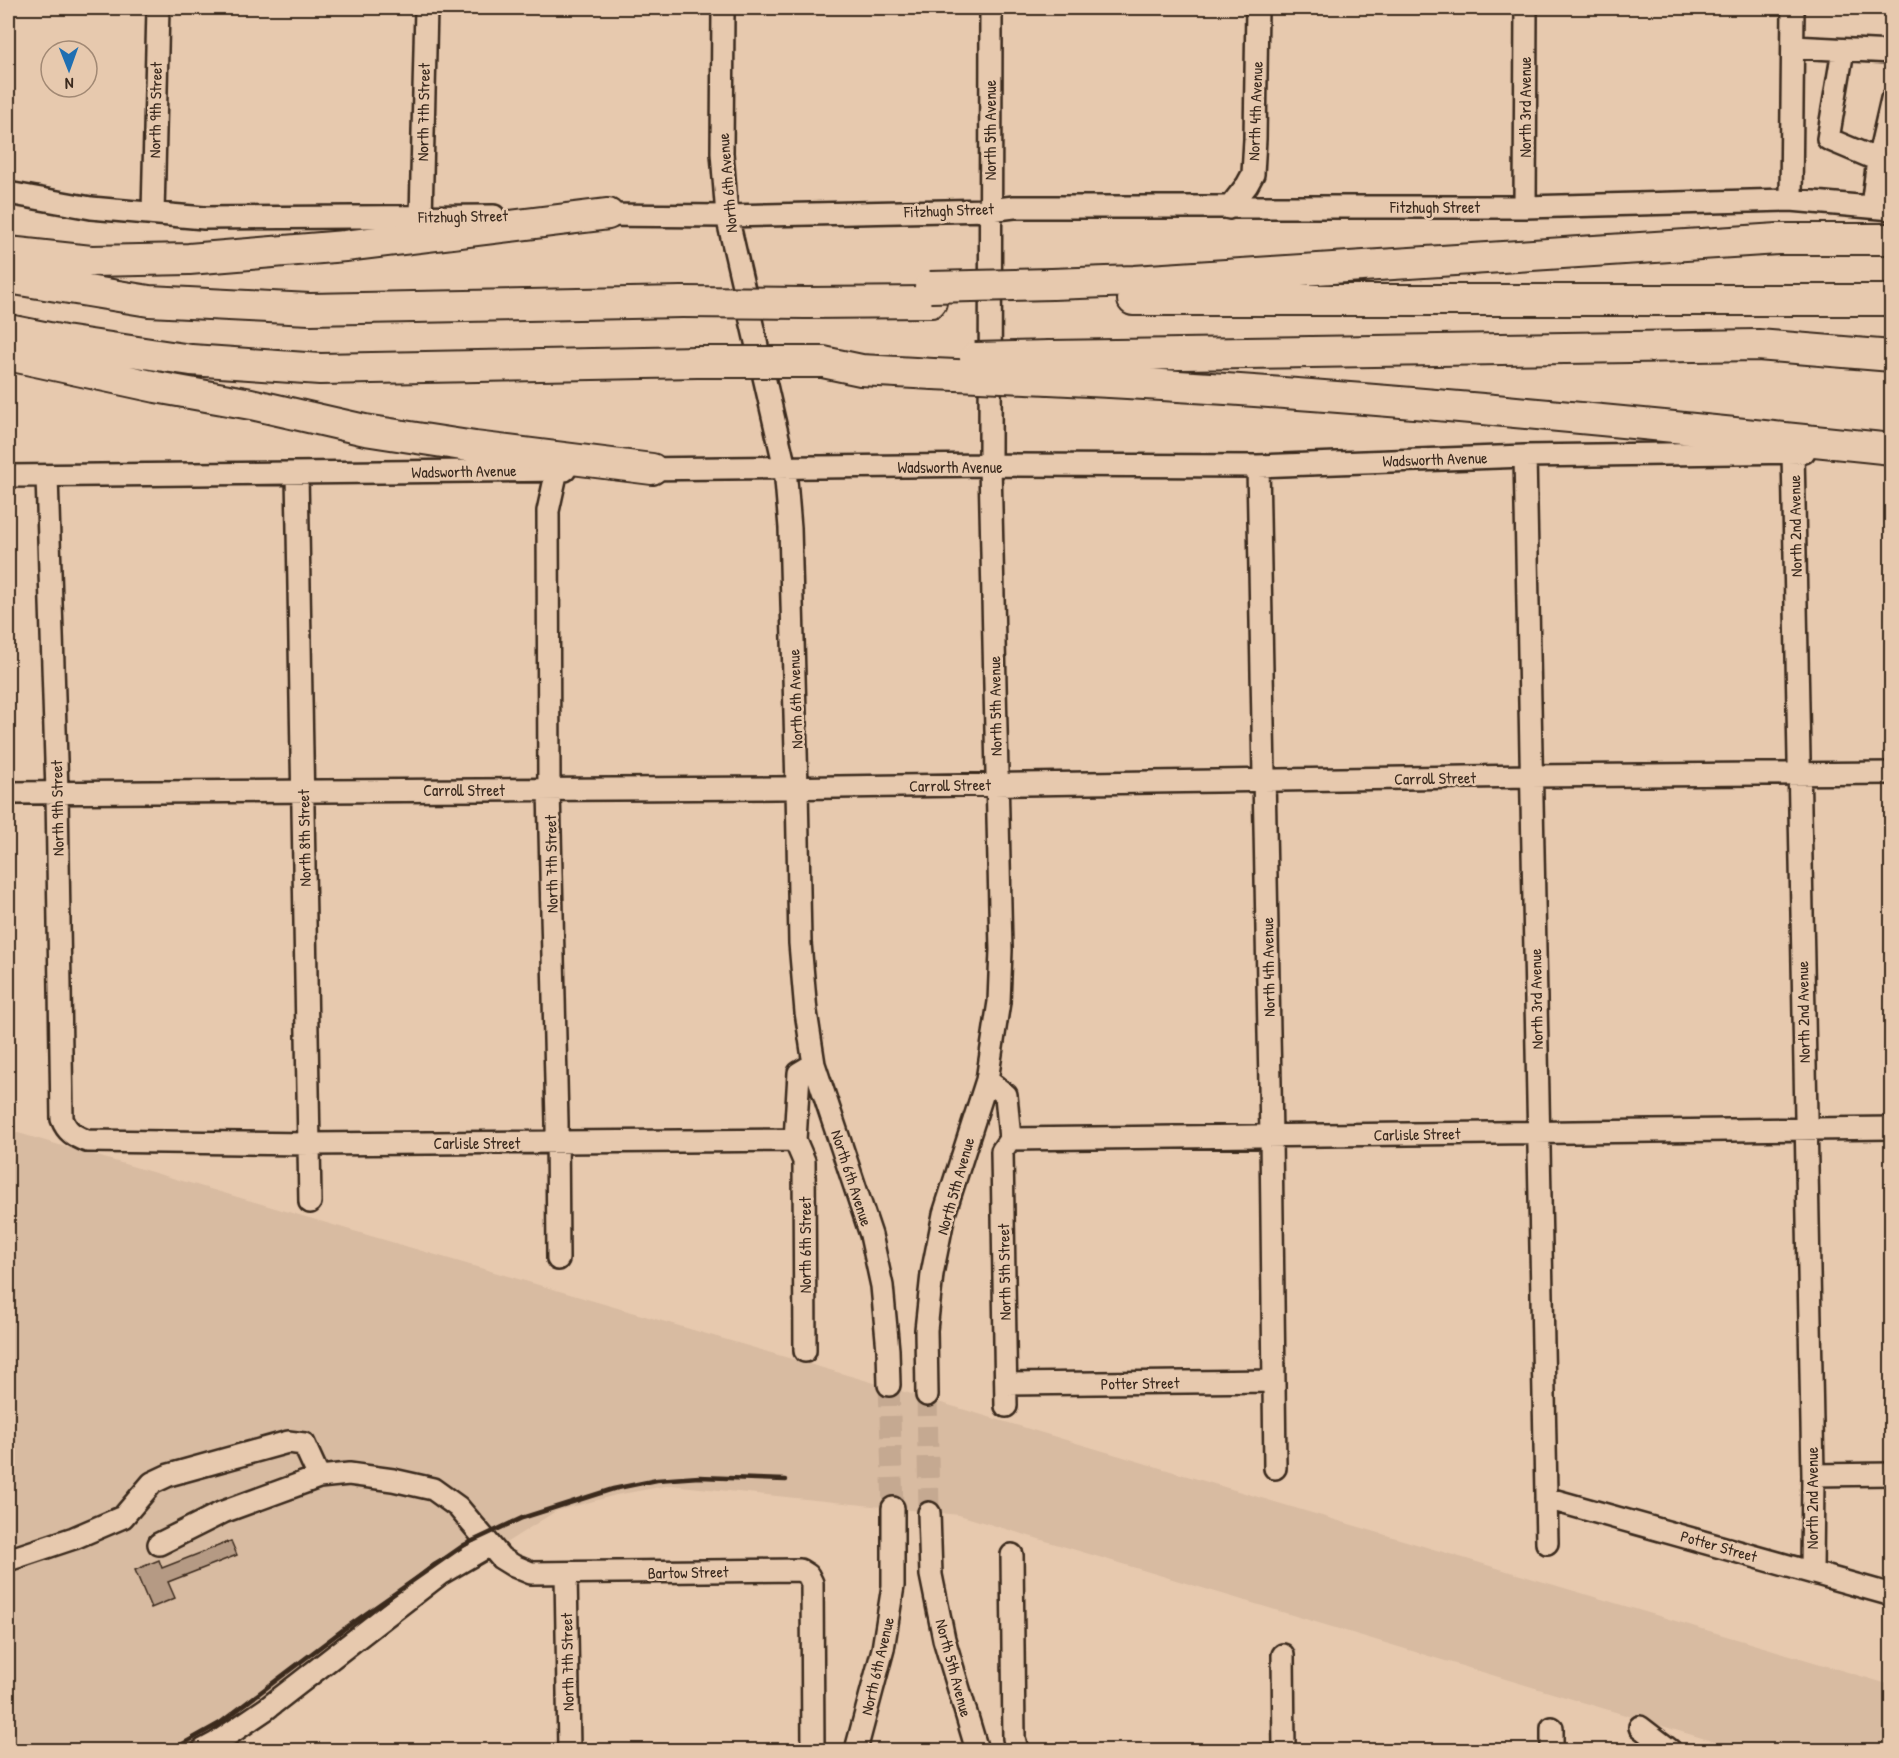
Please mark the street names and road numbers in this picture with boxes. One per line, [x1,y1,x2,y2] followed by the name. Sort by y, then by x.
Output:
[1514,56,1536,157] street label: North 3rd Avenue
[1242,60,1268,161] street label: North 4th Avenue
[143,61,167,158] street label: North 9th Street
[411,62,435,161] street label: North 7th Street
[979,79,1001,180] street label: North 5th Avenue
[712,132,742,234] street label: North 6th Avenue
[1389,196,1480,218] street label: Fitzhugh Street
[903,197,995,223] street label: Fitzhugh Street
[417,204,509,228] street label: Fitzhugh Street
[1382,446,1488,472] street label: Wadsworth Avenue
[897,456,1003,478] street label: Wadsworth Avenue
[411,459,517,483] street label: Wadsworth Avenue
[1783,474,1807,577] street label: North 2nd Avenue
[782,648,808,749] street label: North 6th Avenue
[983,655,1007,756] street label: North 5th Avenue
[45,759,69,856] street label: North 9th Street
[1394,766,1476,790] street label: Carroll Street
[909,773,991,797] street label: Carroll Street
[423,779,505,801] street label: Carroll Street
[292,789,316,887] street label: North 8th Street
[539,814,563,913] street label: North 7th Street
[1256,916,1280,1017] street label: North 4th Avenue
[1524,948,1548,1050] street label: North 3rd Avenue
[1791,960,1815,1063] street label: North 2nd Avenue
[1373,1122,1461,1146] street label: Carlisle Street
[826,1127,878,1229] street label: North 6th Avenue
[434,1132,521,1154] street label: Carlisle Street
[931,1134,980,1237] street label: North 5th Avenue
[794,1196,816,1293] street label: North 6th Street
[992,1223,1016,1321] street label: North 5th Street
[1101,1371,1180,1395] street label: Potter Street
[1801,1446,1823,1549] street label: North 2nd Avenue
[1678,1525,1760,1568] street label: Potter Street
[647,1560,729,1584] street label: Bartow Street
[555,1612,579,1711] street label: North 7th Street
[855,1614,899,1717] street label: North 6th Avenue
[930,1617,978,1720] street label: North 5th Avenue

